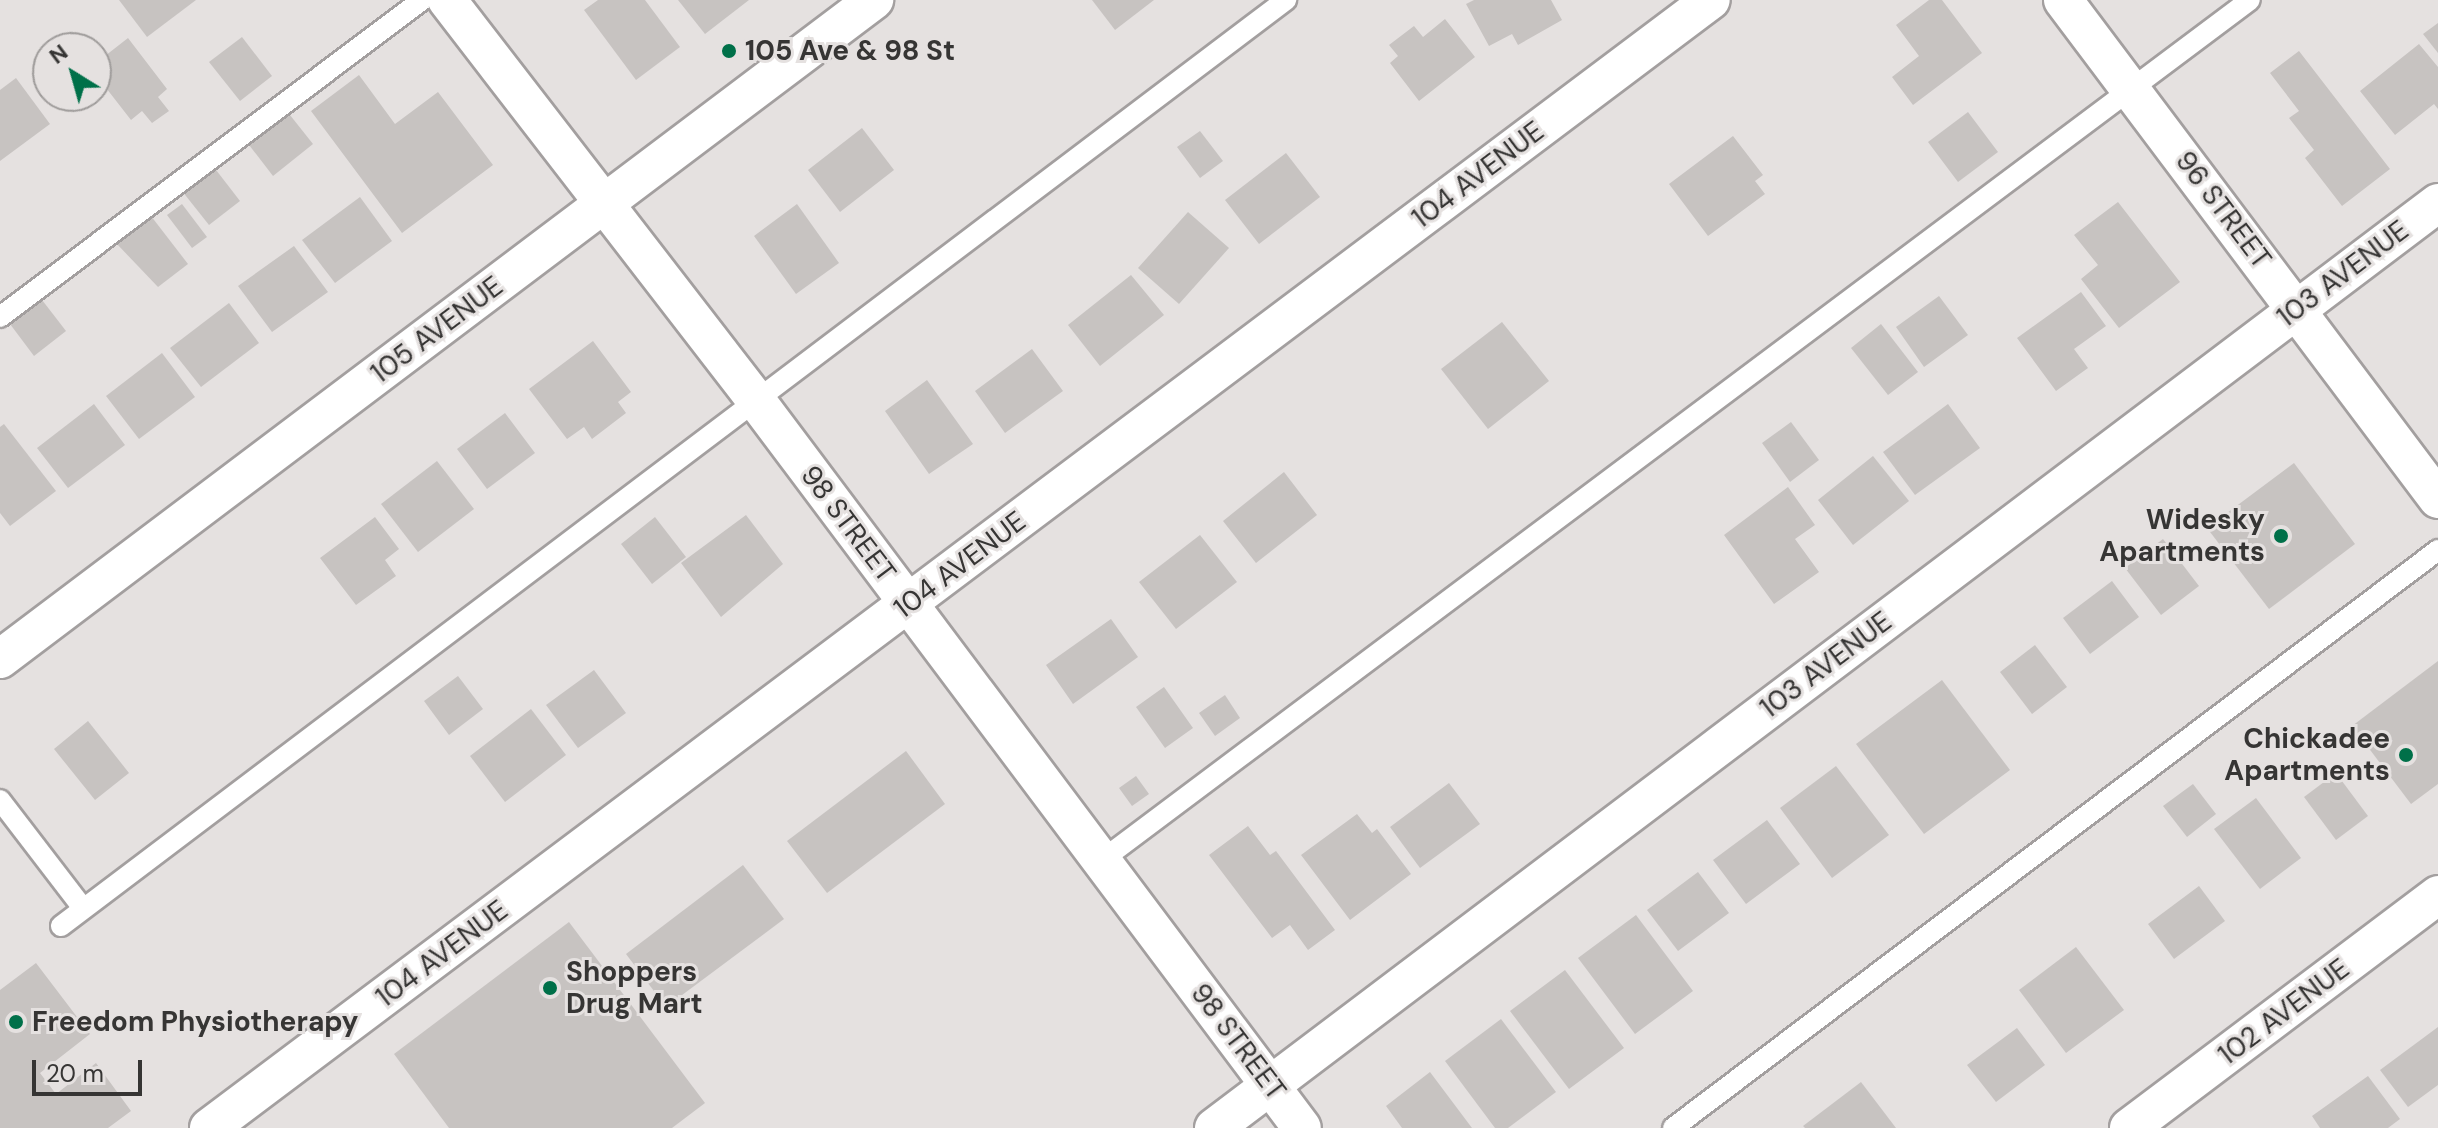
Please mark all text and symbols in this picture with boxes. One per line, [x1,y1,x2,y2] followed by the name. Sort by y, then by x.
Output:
[32,32,112,112] north arrow
[745,34,955,68] place label: 105 Ave & 98 St
[43,38,74,70] text: N
[720,42,738,60] marker: 105 Ave & 98 St
[1405,115,1551,235] street label: 104 AVENUE
[2168,145,2278,275] street label: 96 STREET
[2271,214,2415,334] street label: 103 AVENUE
[364,270,510,390] street label: 105 AVENUE
[793,459,903,589] street label: 98 STREET
[2099,503,2265,569] place label: Widesky Apartments
[887,505,1033,625] street label: 104 AVENUE
[2272,527,2290,545] marker: Widesky Apartments
[1754,605,1898,725] street label: 103 AVENUE
[2224,722,2390,788] place label: Chickadee Apartments
[2397,746,2415,764] marker: Chickadee Apartments
[369,894,515,1014] street label: 104 AVENUE
[2212,952,2356,1072] street label: 102 AVENUE
[566,955,703,1021] place label: Shoppers Drug Mart
[1183,977,1293,1107] street label: 98 STREET
[541,979,559,997] marker: Shoppers Drug Mart
[32,1005,358,1039] place label: Freedom Physiotherapy
[7,1013,25,1031] marker: Freedom Physiotherapy
[36,1044,146,1094] scale bar
[46,1058,104,1089] text: 20 m

